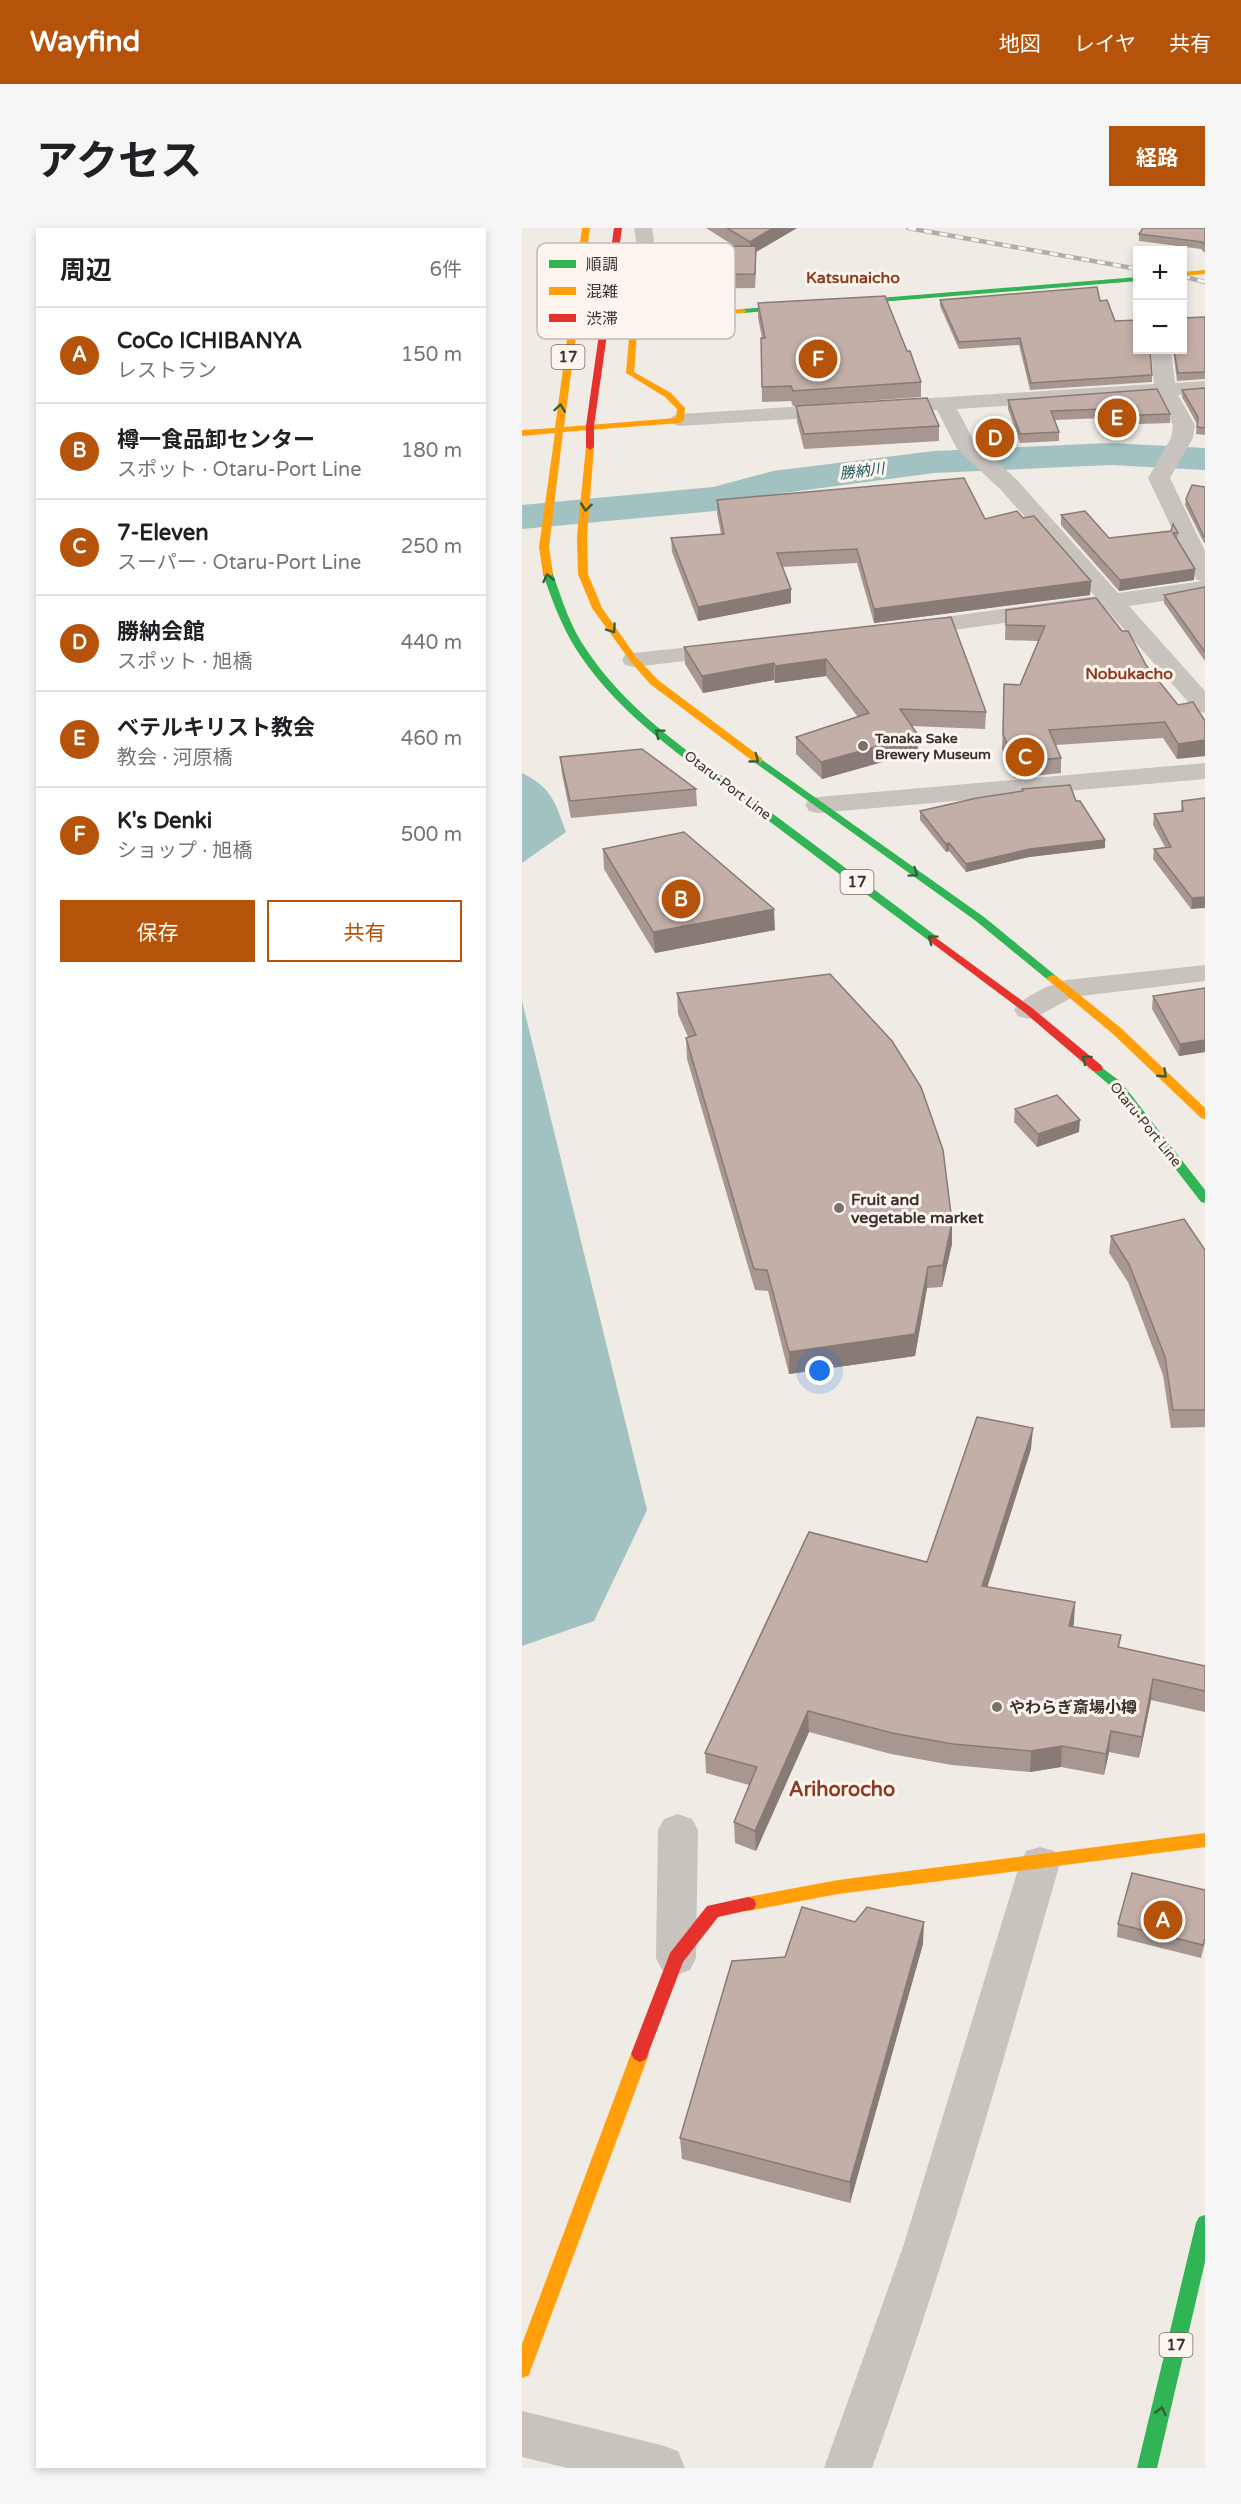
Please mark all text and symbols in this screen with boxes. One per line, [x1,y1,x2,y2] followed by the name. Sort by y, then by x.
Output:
[30,25,140,59] text: Wayfind
[999,32,1041,57] text: 地図
[1074,32,1136,57] text: レイヤ
[1169,32,1211,57] text: 共有
[1109,126,1205,186] button: 経路
[36,136,202,187] text: アクセス
[537,243,735,339] legend
[1133,246,1187,354] map controls
[1133,246,1187,300] button: +
[60,255,112,286] text: 周辺
[586,255,618,275] text: 順調
[429,258,462,282] text: 6件
[806,268,900,288] district label: Katsunaicho
[586,282,618,302] text: 混雑
[1133,300,1187,354] button: −
[586,309,618,329] text: 渋滞
[117,328,302,354] text: CoCo ICHIBANYA
[798,336,838,382] pin: F
[72,343,87,367] text: A
[401,343,462,367] text: 150 m
[552,345,585,369] road number: 17
[117,359,217,383] text: レストラン
[1098,396,1136,441] pin: E
[554,403,566,413] one-way arrow
[976,416,1014,460] pin: D
[117,427,315,453] text: 樽一食品卸センター
[73,439,86,463] text: B
[401,439,462,463] text: 180 m
[117,458,362,482] text: スポット · Otaru-Port Line
[839,459,887,483] water label: 勝納川
[580,502,593,511] one-way arrow
[117,520,209,546] text: 7-Eleven
[73,535,86,559] text: C
[401,535,462,559] text: 250 m
[117,551,361,575] text: スーパー · Otaru-Port Line
[542,574,555,584] one-way arrow
[117,619,205,645] text: 勝納会館
[605,623,616,634] one-way arrow
[72,631,87,655] text: D
[401,631,462,655] text: 440 m
[117,650,253,674] text: スポット · 旭橋
[1085,664,1173,684] district label: Nobukacho
[117,715,315,741] text: べテルキリスト教会
[73,727,86,751] text: E
[401,727,462,751] text: 460 m
[654,730,665,741] one-way arrow
[874,730,991,763] place label: Tanaka Sake Brewery Museum
[1006,734,1044,780] pin: C
[856,739,870,753] marker: Tanaka Sake Brewery Museum
[117,746,233,770] text: 教会 · 河原橋
[681,747,775,824] street label: Otaru-Port Line
[749,752,760,763] one-way arrow
[117,808,212,834] text: K's Denki
[73,823,86,847] text: F
[401,823,462,847] text: 500 m
[117,839,253,863] text: ショップ · 旭橋
[907,866,918,877] one-way arrow
[840,870,874,894] road number: 17
[662,876,700,922] pin: B
[60,900,255,962] button: 保存
[267,900,462,962] button: 共有
[928,935,939,946] one-way arrow
[1082,1055,1093,1066] one-way arrow
[1156,1067,1167,1078] one-way arrow
[1106,1078,1185,1170] street label: Otaru-Port Line
[851,1190,984,1228] place label: Fruit and vegetable market
[832,1201,846,1215] marker: Fruit and vegetable market
[805,1356,834,1385] your location
[1009,1698,1137,1718] place label: やわらぎ斎場小樽
[990,1700,1004,1714] marker: やわらぎ斎場小樽
[789,1778,895,1802] district label: Arihorocho
[1144,1898,1182,1942] pin: A
[1160,2333,1192,2357] road number: 17
[1153,2406,1166,2416] one-way arrow

